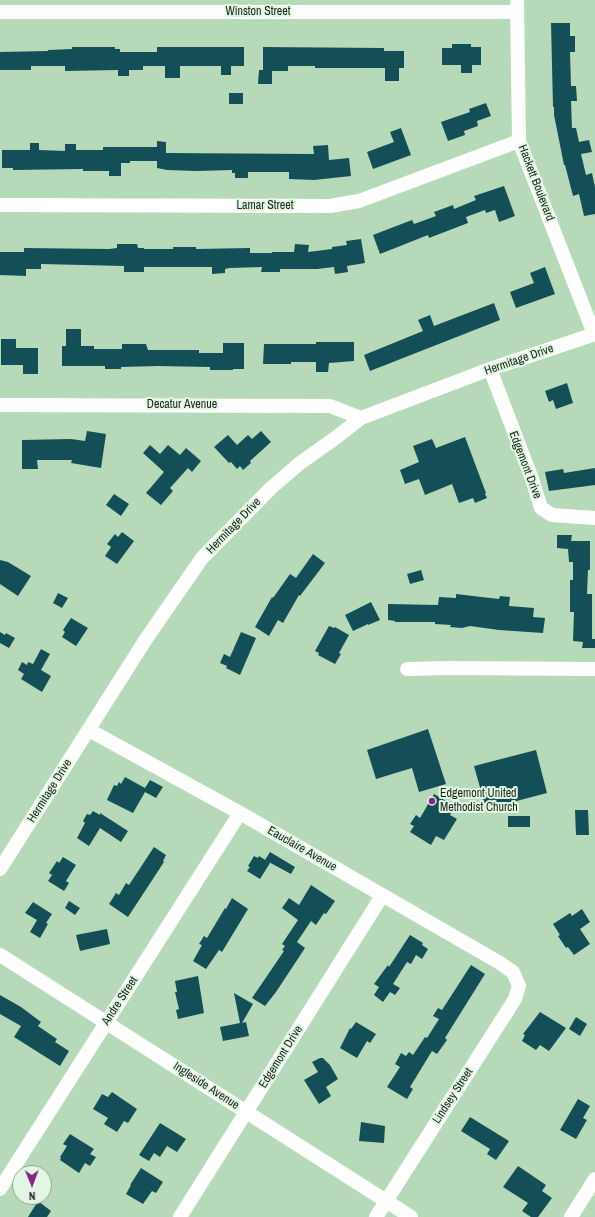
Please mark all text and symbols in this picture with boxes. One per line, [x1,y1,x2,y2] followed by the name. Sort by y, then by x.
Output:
[225,5,291,19] street label: Winston Street
[515,143,557,223] street label: Hackett Boulevard
[237,199,293,213] street label: Lamar Street
[483,341,555,379] street label: Hermitage Drive
[147,398,217,412] street label: Decatur Avenue
[506,429,544,501] street label: Edgemont Drive
[204,495,264,557] street label: Hermitage Drive
[25,757,75,825] street label: Hermitage Drive
[440,787,518,815] place label: Edgemont United Methodist Church
[427,796,437,806] marker: Edgemont United Methodist Church
[265,823,339,875] street label: Eauclaire Avenue
[99,974,141,1028] street label: Andre Street
[256,1023,306,1091] street label: Edgemont Drive
[170,1059,242,1113] street label: Ingleside Avenue
[430,1065,476,1127] street label: Lindsey Street
[12,1165,52,1205] north arrow
[29,1189,36,1203] text: N

